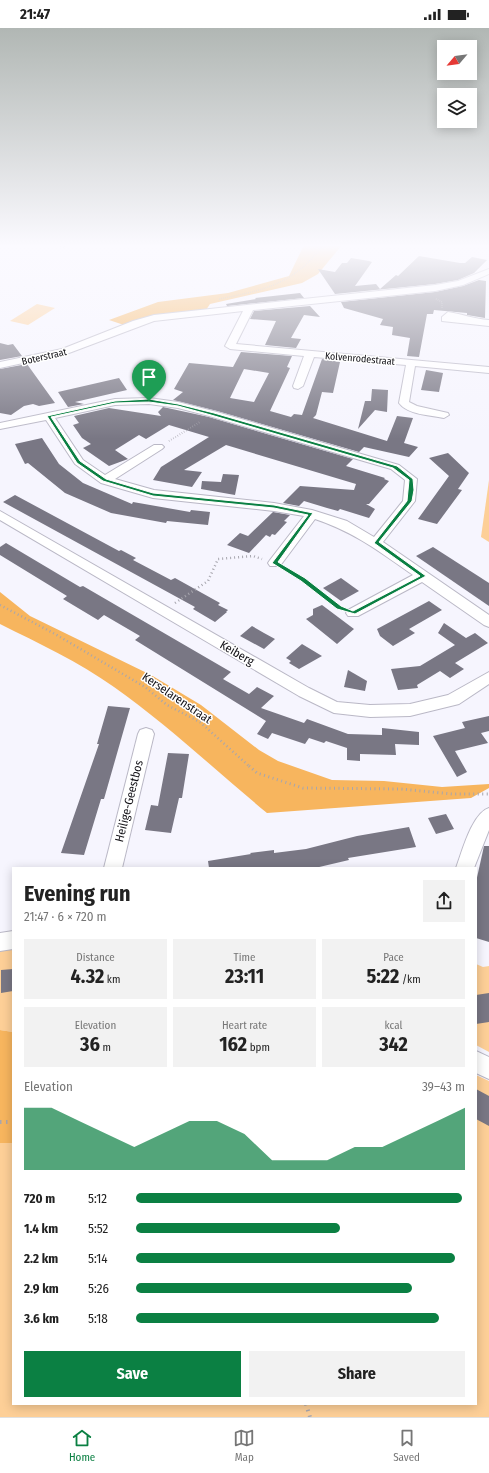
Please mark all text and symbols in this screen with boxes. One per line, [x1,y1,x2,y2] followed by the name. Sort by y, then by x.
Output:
[20,5,50,23] text: 21:47
[437,40,477,80] north arrow
[437,40,477,128] map controls
[437,88,477,128] button: layers
[21,346,69,368] street label: Boterstraat
[324,350,396,368] street label: Kolvenrodestraat
[132,360,166,401] pin
[138,366,160,388] icon: arrive
[217,638,257,669] street label: Keiberg
[140,670,214,726] street label: Kerselarenstraat
[112,759,146,843] street label: Heilige-Geestbos
[24,880,131,907] text: Evening run
[423,880,465,922] button: share
[24,909,107,924] text: 21:47 · 6 × 720 m
[76,951,115,964] text: Distance
[234,951,255,964] text: Time
[383,951,404,964] text: Pace
[71,964,104,988] text: 4.32
[225,964,264,988] text: 23:11
[366,964,399,988] text: 5:22
[104,973,120,986] text: km
[399,973,421,986] text: /km
[75,1019,116,1032] text: Elevation
[222,1019,267,1032] text: Heart rate
[385,1019,402,1032] text: kcal
[80,1032,100,1056] text: 36
[219,1032,247,1056] text: 162
[379,1032,408,1056] text: 342
[100,1041,111,1054] text: m
[247,1041,270,1054] text: bpm
[24,1079,73,1094] text: Elevation
[422,1079,465,1094] text: 39–43 m
[24,1191,55,1206] text: 720 m
[88,1191,107,1206] text: 5:12
[24,1221,58,1236] text: 1.4 km
[88,1221,108,1236] text: 5:52
[24,1251,58,1266] text: 2.2 km
[88,1251,108,1266] text: 5:14
[24,1281,59,1296] text: 2.9 km
[88,1281,109,1296] text: 5:26
[24,1311,59,1326] text: 3.6 km
[88,1311,108,1326] text: 5:18
[24,1351,241,1397] button: Save
[249,1351,465,1397] button: Share
[69,1427,95,1464] tab: Home
[233,1427,255,1464] tab: Map
[393,1427,420,1464] tab: Saved

